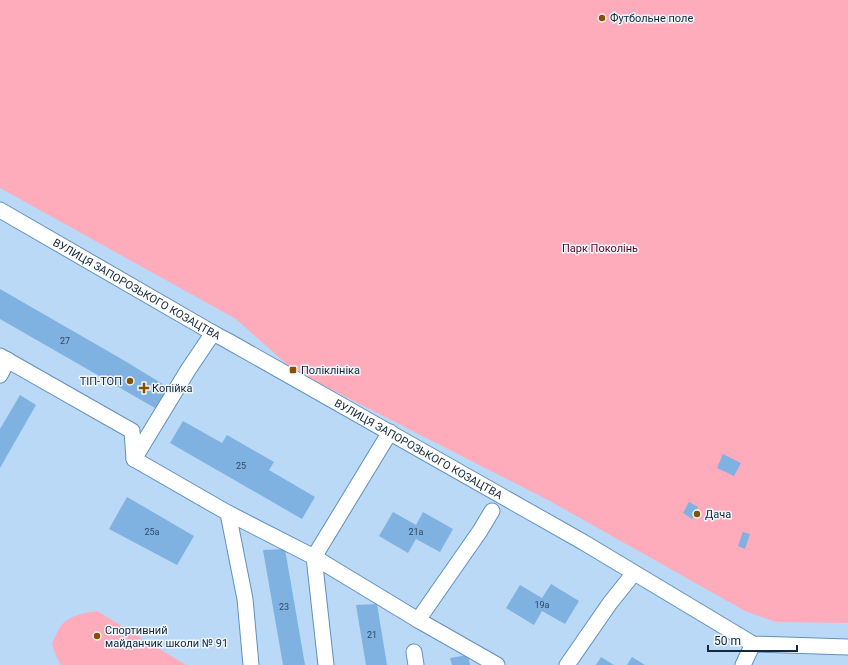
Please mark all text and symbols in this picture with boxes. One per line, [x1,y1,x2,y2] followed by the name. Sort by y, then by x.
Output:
[610,12,693,25] place label: Футбольне поле
[597,13,607,23] marker: Футбольне поле
[51,236,223,343] street label: ВУЛИЦЯ ЗАПОРОЗЬКОГО КОЗАЦТВА
[562,242,638,255] park label: Парк Поколінь
[60,336,70,346] house number: 27
[301,364,360,377] place label: Поліклініка
[288,365,298,375] marker: Поліклініка
[80,375,122,388] place label: ТІП-ТОП
[125,376,135,386] marker: ТІП-ТОП
[152,382,193,395] place label: Копійка
[139,383,149,393] marker: Копійка
[332,397,505,503] street label: ВУЛИЦЯ ЗАПОРОЗЬКОГО КОЗАЦТВА
[236,461,246,471] house number: 25
[705,508,731,521] place label: Дача
[692,509,702,519] marker: Дача
[144,527,160,537] house number: 25а
[408,527,424,537] house number: 21а
[534,600,550,610] house number: 19а
[279,602,289,612] house number: 23
[105,624,228,650] place label: Спортивний майданчик школи № 91
[708,627,797,653] scale bar
[367,630,377,640] house number: 21
[92,631,102,641] marker: Спортивний майданчик школи № 91
[714,634,741,648] text: 50 m

